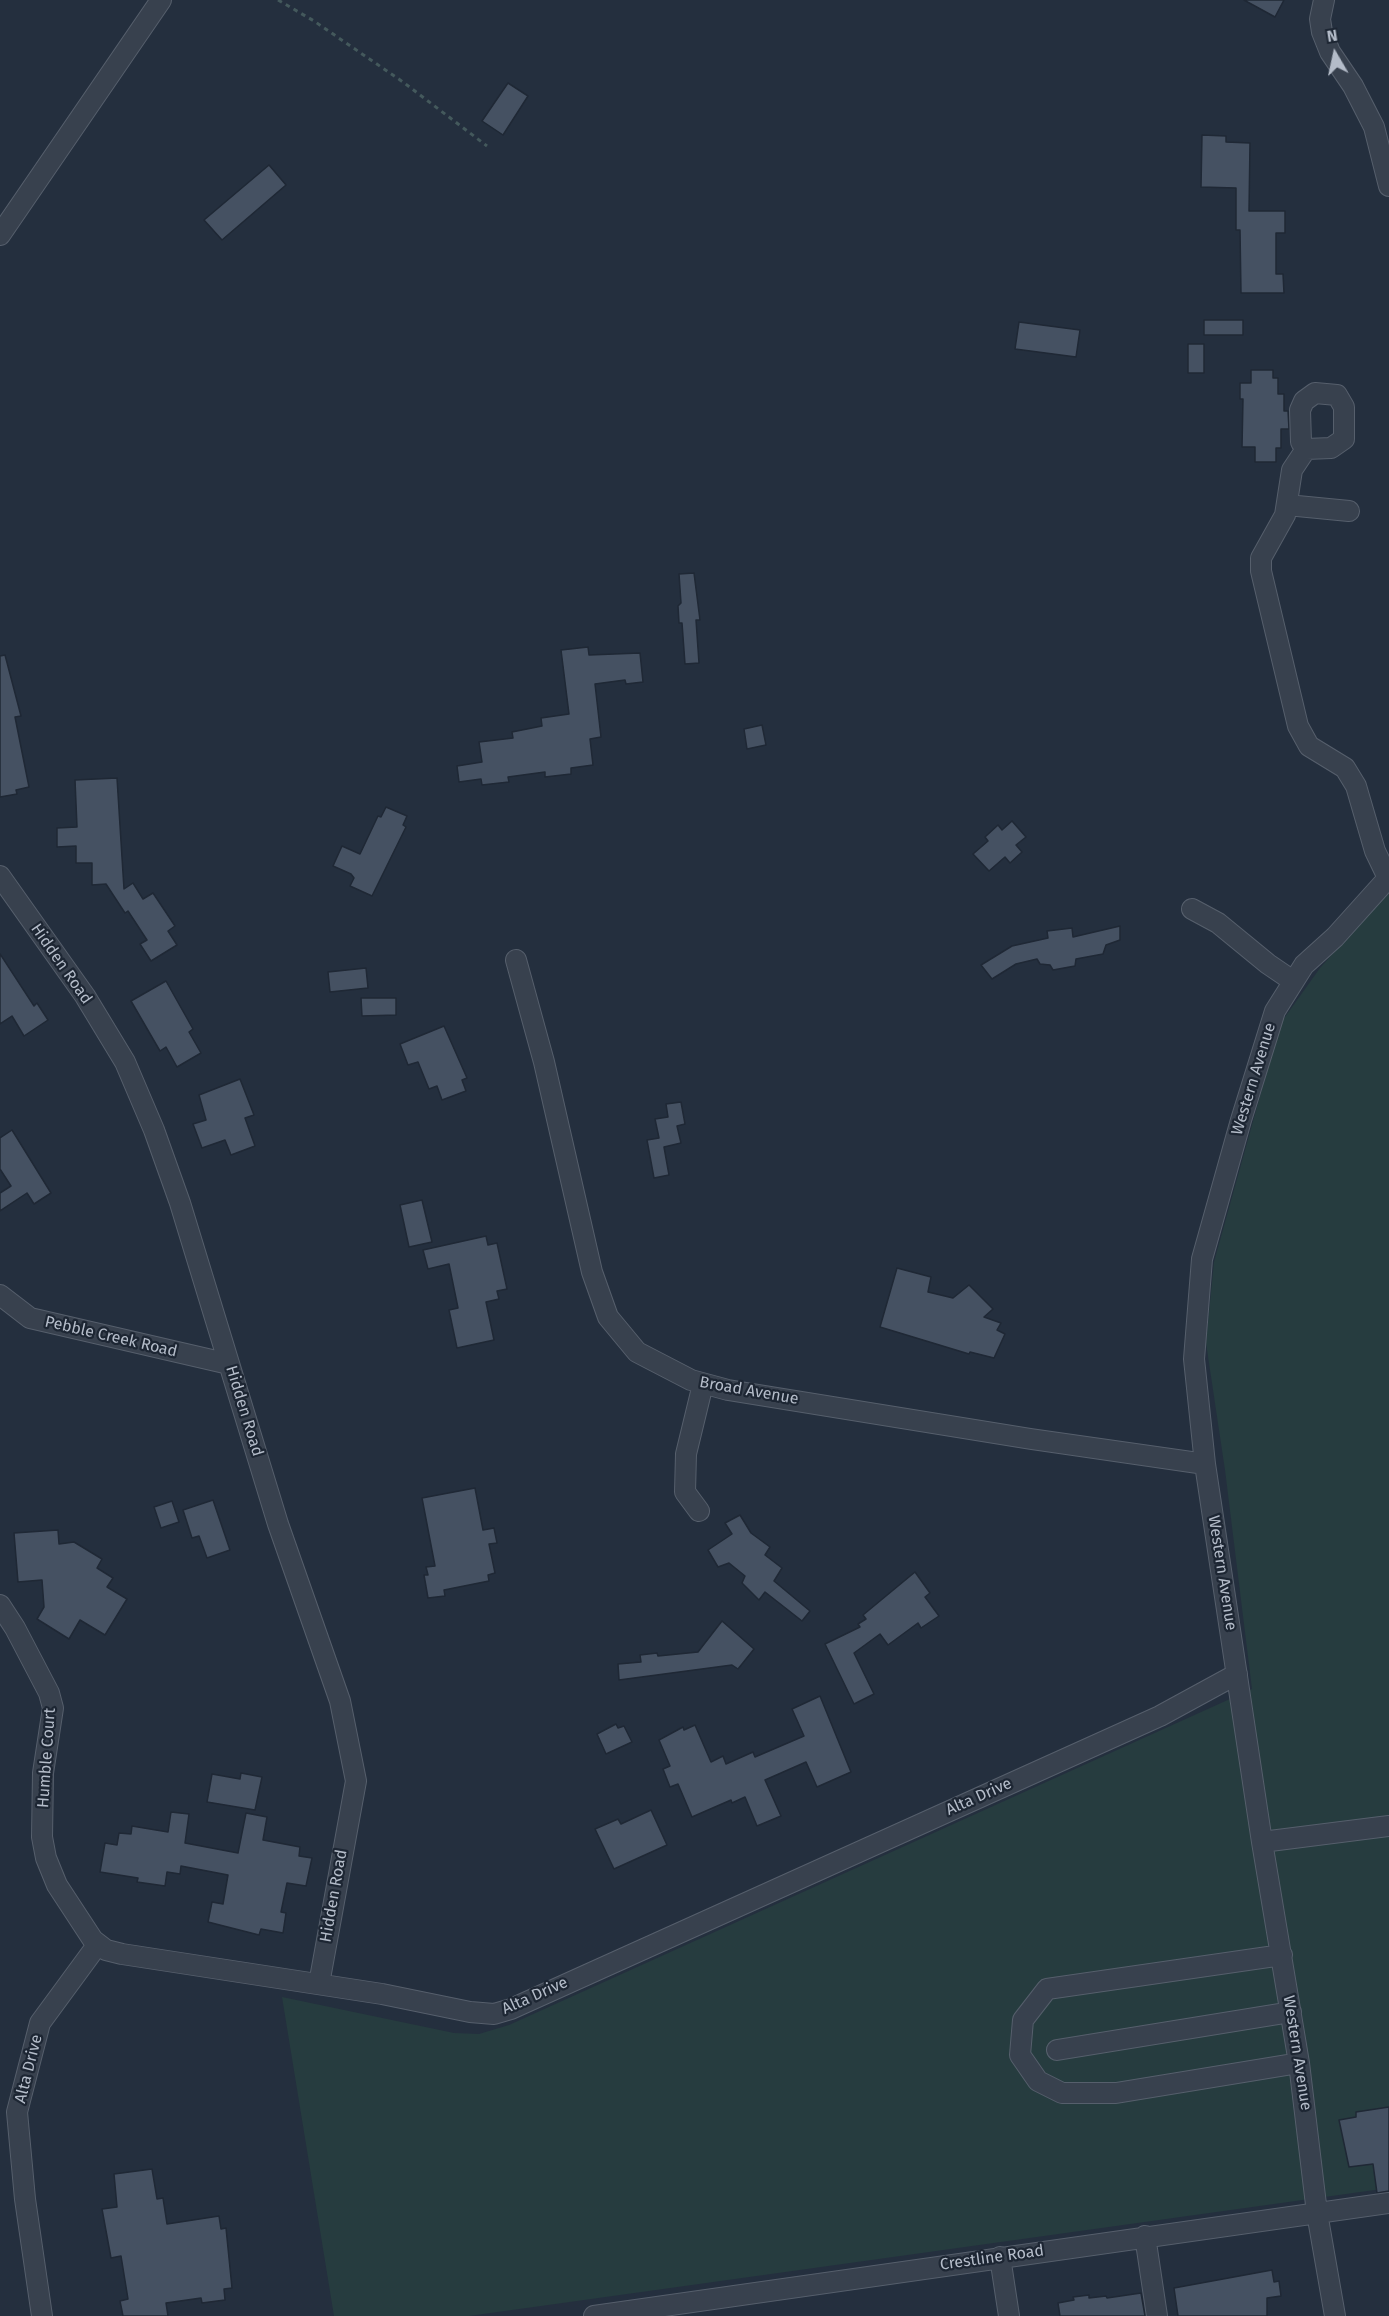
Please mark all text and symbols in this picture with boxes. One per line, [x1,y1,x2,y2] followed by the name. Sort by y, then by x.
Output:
[1305,24,1365,84] north arrow
[1325,26,1339,46] text: N
[26,920,96,1008] street label: Hidden Road
[1228,1021,1280,1137] street label: Western Avenue
[43,1312,179,1362] street label: Pebble Creek Road
[221,1363,267,1459] street label: Hidden Road
[698,1373,800,1409] street label: Broad Avenue
[1203,1514,1241,1632] street label: Western Avenue
[34,1707,60,1809] street label: Humble Court
[943,1774,1015,1820] street label: Alta Drive
[316,1848,352,1944] street label: Hidden Road
[499,1973,571,2019] street label: Alta Drive
[1278,1994,1316,2112] street label: Western Avenue
[11,2033,47,2105] street label: Alta Drive
[939,2241,1045,2275] street label: Crestline Road

